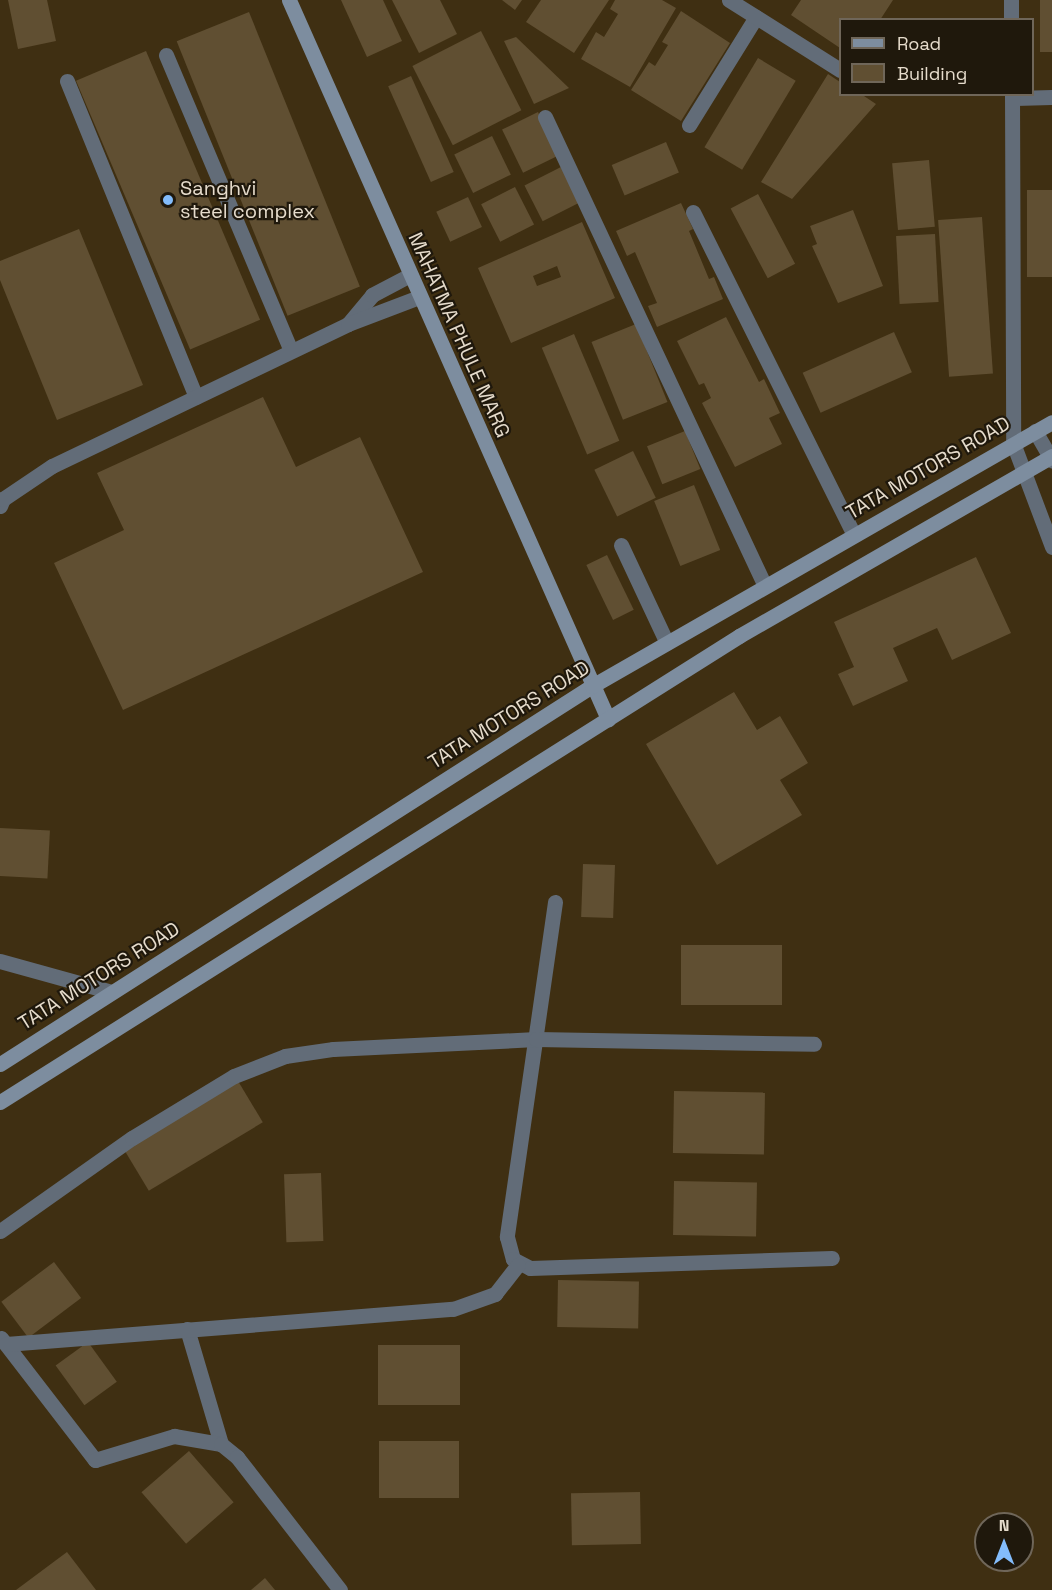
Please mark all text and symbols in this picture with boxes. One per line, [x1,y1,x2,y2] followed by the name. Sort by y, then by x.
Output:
[839,18,1034,96] legend
[897,32,941,55] text: Road
[897,62,967,85] text: Building
[180,176,315,223] place label: Sanghvi steel complex
[161,193,175,207] marker: Sanghvi steel complex
[403,229,515,441] street label: MAHATMA PHULE MARG
[842,411,1014,525] street label: TATA MOTORS ROAD
[424,656,594,774] street label: TATA MOTORS ROAD
[14,917,184,1035] street label: TATA MOTORS ROAD
[974,1512,1034,1572] north arrow
[999,1515,1009,1536] text: N

